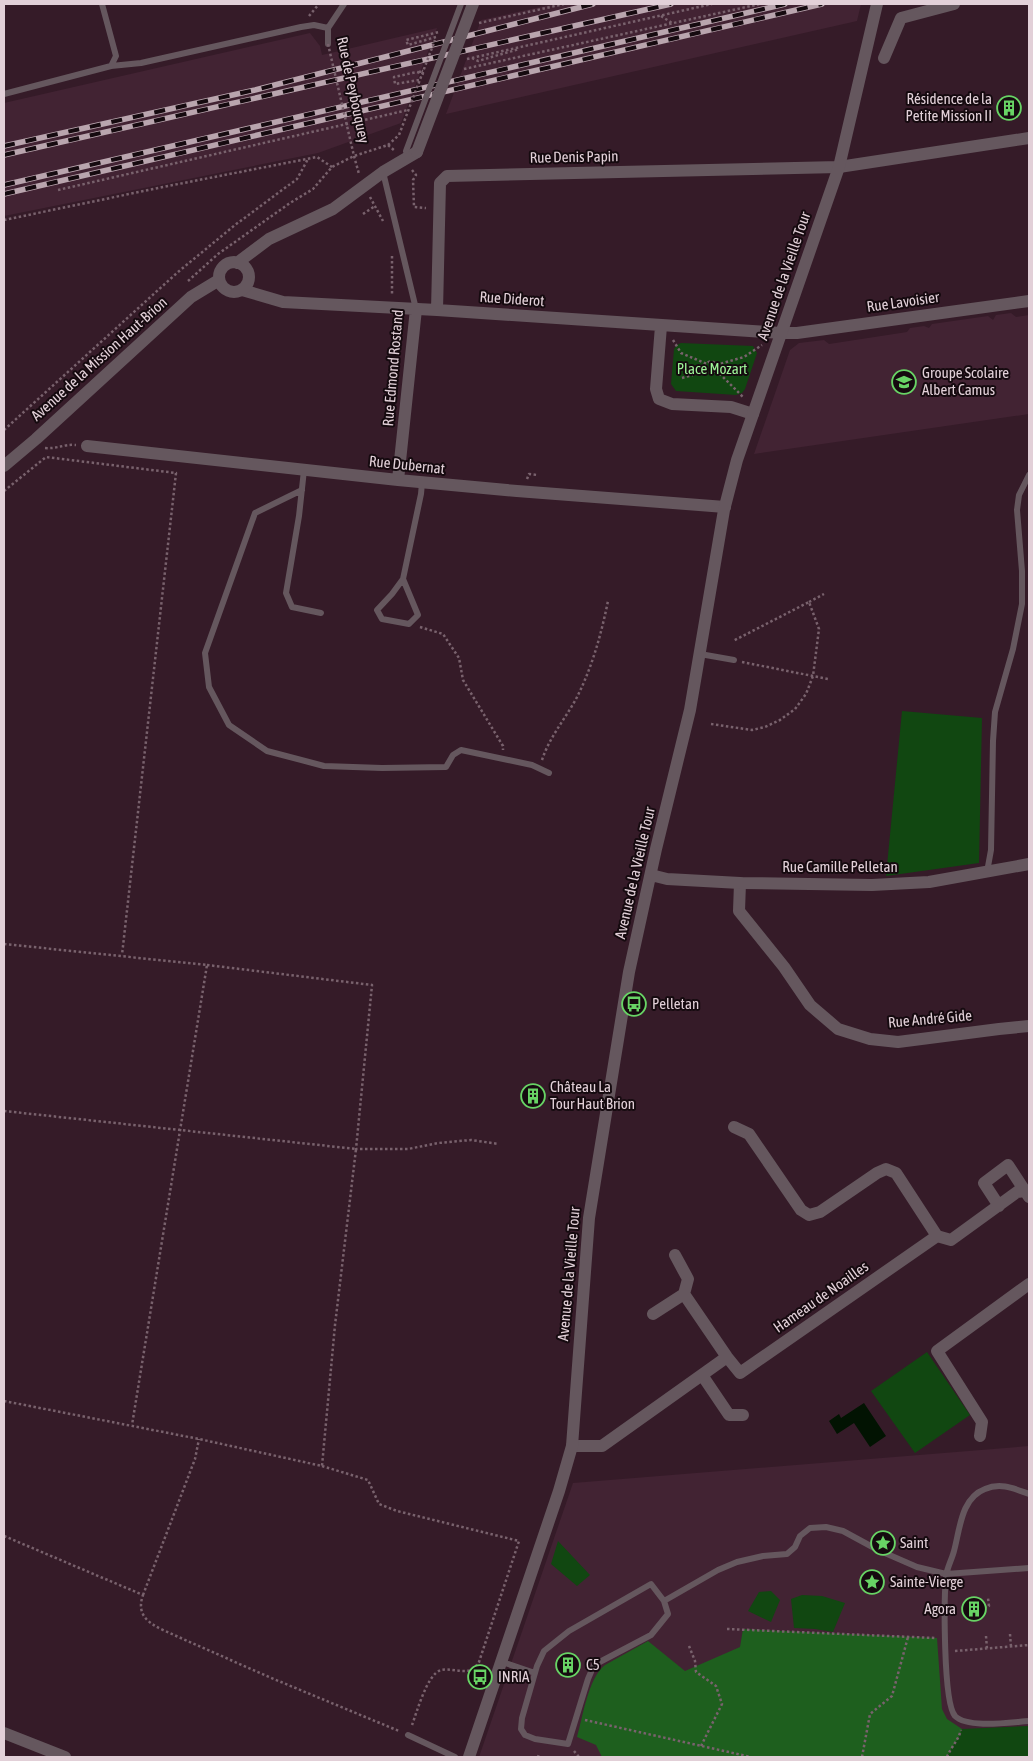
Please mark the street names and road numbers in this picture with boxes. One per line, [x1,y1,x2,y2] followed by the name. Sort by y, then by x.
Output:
[334,35,373,145] street label: Rue de Peybouquey
[529,147,619,166] street label: Rue Denis Papin
[754,209,814,342] street label: Avenue de la Vieille Tour
[479,288,545,309] street label: Rue Diderot
[866,288,941,315] street label: Rue Lavoisier
[27,293,170,424] street label: Avenue de la Mission Haut-Brion
[379,309,406,427] street label: Rue Edmond Rostand
[368,452,446,477] street label: Rue Dubernat
[611,805,658,940] street label: Avenue de la Vieille Tour
[782,858,898,875] street label: Rue Camille Pelletan
[887,1006,973,1031] street label: Rue André Gide
[554,1206,583,1342] street label: Avenue de la Vieille Tour
[770,1258,871,1336] street label: Hameau de Noailles

